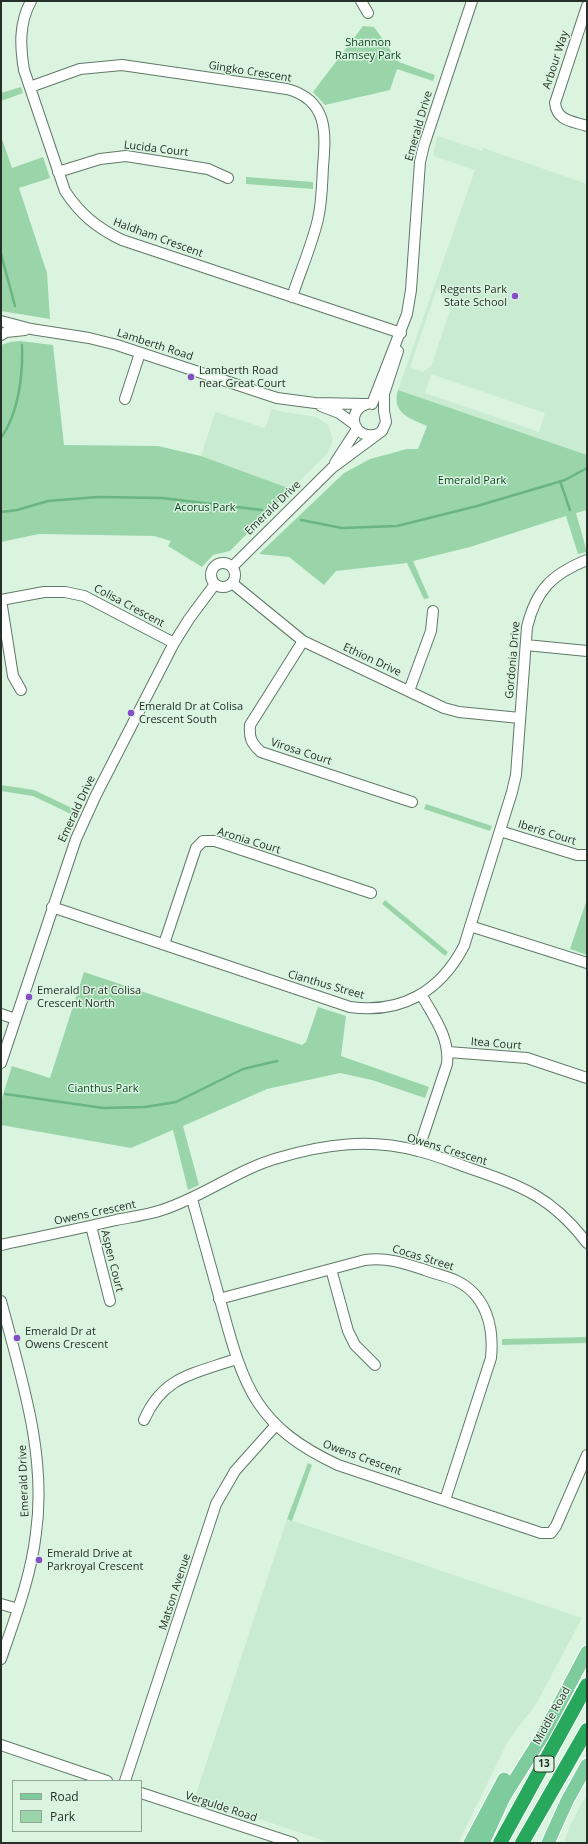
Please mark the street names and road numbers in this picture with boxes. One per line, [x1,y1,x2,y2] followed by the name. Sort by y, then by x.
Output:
[540,29,572,91] street label: Arbour Way
[208,59,292,85] street label: Gingko Crescent
[403,89,435,163] street label: Emerald Drive
[123,138,189,160] street label: Lucida Court
[111,216,205,260] street label: Haldham Crescent
[115,326,195,364] street label: Lamberth Road
[242,478,304,538] street label: Emerald Drive
[91,582,167,630] street label: Colisa Crescent
[503,621,523,699] street label: Gordonia Drive
[341,641,403,679] street label: Ethion Drive
[269,736,333,768] street label: Virosa Court
[56,773,98,845] street label: Emerald Drive
[516,818,578,848] street label: Iberis Court
[216,825,282,857] street label: Aronia Court
[286,968,366,1002] street label: Cianthus Street
[470,1035,522,1053] street label: Itea Court
[405,1132,489,1168] street label: Owens Crescent
[53,1198,137,1228] street label: Owens Crescent
[98,1229,126,1293] street label: Aspen Court
[391,1242,455,1274] street label: Cocas Street
[321,1438,403,1478] street label: Owens Crescent
[16,1445,32,1517] street label: Emerald Drive
[156,1552,194,1632] street label: Matson Avenue
[531,1685,573,1747] street label: Middle Road
[534,1756,554,1772] road number: 13
[183,1789,259,1825] street label: Vergulde Road

